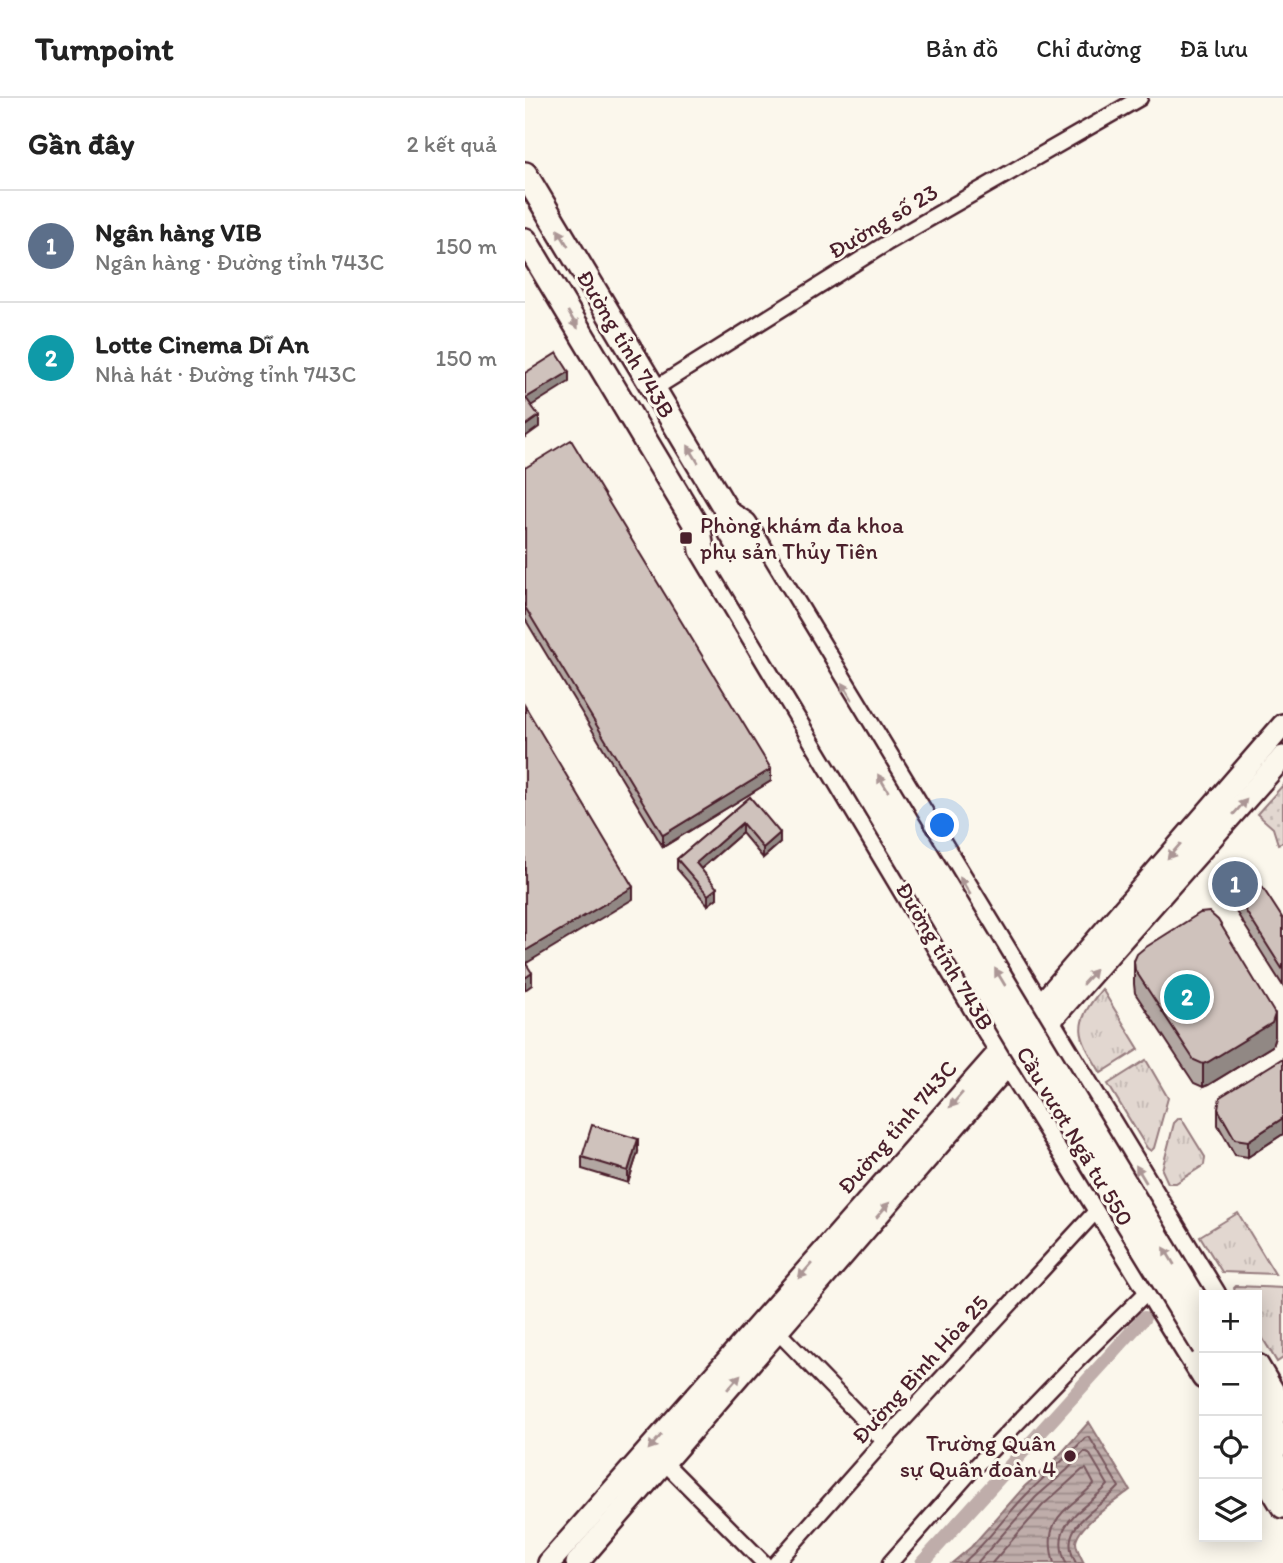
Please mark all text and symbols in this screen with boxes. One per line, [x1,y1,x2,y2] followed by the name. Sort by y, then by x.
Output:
[35,29,174,68] text: Turnpoint
[926,34,998,63] text: Bản đồ
[1036,34,1142,63] text: Chỉ đường
[1180,34,1248,63] text: Đã lưu
[28,125,134,162] text: Gần đây
[407,130,497,158] text: 2 kết quả
[823,177,943,265] street label: Đường số 23
[95,216,262,248] text: Ngân hàng VIB
[557,229,570,248] one-way arrow
[46,232,56,260] text: 1
[436,232,497,260] text: 150 m
[95,248,384,276] text: Ngân hàng · Đường tỉnh 743C
[571,265,681,423] street label: Đường tỉnh 743B
[566,310,579,329] one-way arrow
[95,328,309,360] text: Lotte Cinema Dĩ An
[45,344,57,372] text: 2
[436,344,497,372] text: 150 m
[95,360,356,388] text: Nhà hát · Đường tỉnh 743C
[686,445,699,464] one-way arrow
[700,511,904,565] place label: Phòng khám đa khoa phụ sản Thủy Tiên
[678,530,694,546] marker: Phòng khám đa khoa phụ sản Thủy Tiên
[841,682,853,701] one-way arrow
[876,773,889,792] one-way arrow
[1232,798,1248,816] one-way arrow
[925,808,959,842] your location
[1166,842,1182,860] one-way arrow
[1212,858,1258,910] pin: 1
[959,876,972,895] one-way arrow
[890,877,1000,1035] street label: Đường tỉnh 743B
[994,968,1007,987] one-way arrow
[1081,968,1097,986] one-way arrow
[1164,971,1210,1023] pin: 2
[1010,1041,1140,1231] street label: Cầu vượt Ngã tư 550
[831,1054,963,1200] street label: Đường tỉnh 743C
[948,1092,964,1109] one-way arrow
[1135,1164,1147,1183] one-way arrow
[875,1201,891,1219] one-way arrow
[1163,1246,1175,1265] one-way arrow
[797,1262,813,1280] one-way arrow
[846,1289,994,1449] street label: Đường Bình Hòa 25
[1199,1290,1262,1542] map controls
[1199,1290,1262,1353] button: +
[1199,1353,1262,1416] button: −
[726,1373,742,1391] one-way arrow
[1199,1416,1262,1479] button: locate
[900,1429,1056,1483] place label: Trường Quân sự Quân đoàn 4
[647,1433,663,1451] one-way arrow
[1062,1448,1078,1464] marker: Trường Quân sự Quân đoàn 4
[1199,1479,1262,1542] button: layers

